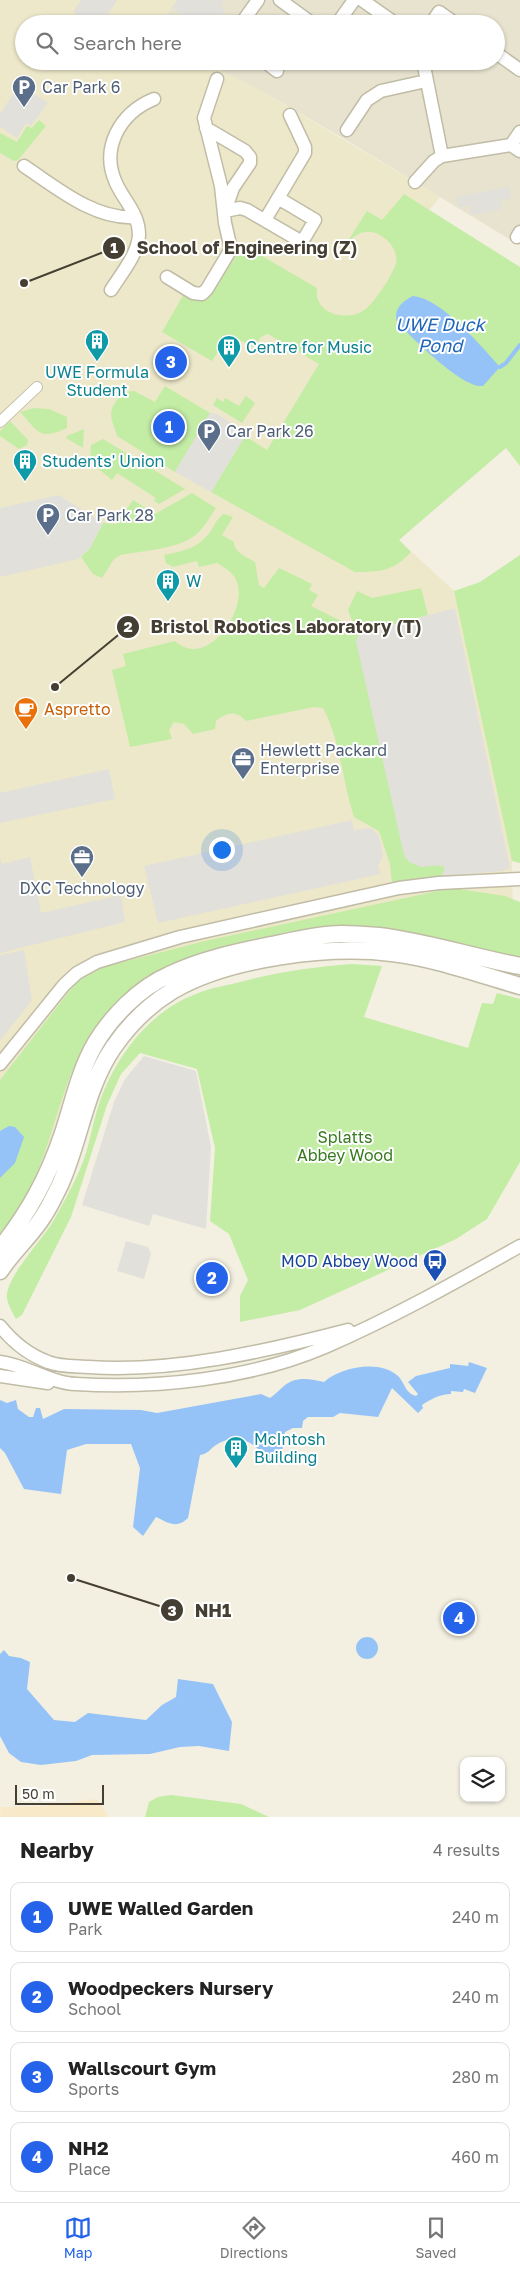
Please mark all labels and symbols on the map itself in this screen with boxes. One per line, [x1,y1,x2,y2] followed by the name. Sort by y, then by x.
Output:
[11,74,37,108] parking icon: Car Park 6
[42,77,120,97] place label: Car Park 6
[102,231,368,264] callout: School of Engineering (Z)
[137,236,357,258] text: School of Engineering (Z)
[110,238,118,256] text: 1
[395,313,487,356] water label: UWE Duck Pond
[84,328,110,362] building icon: UWE Formula Student
[216,334,242,368] building icon: Centre for Music
[246,337,372,357] place label: Centre for Music
[155,343,187,381] pin: 3
[45,362,149,400] place label: UWE Formula Student
[153,408,185,446] pin: 1
[196,418,222,452] parking icon: Car Park 26
[226,421,314,441] place label: Car Park 26
[12,448,38,482] building icon: Students' Union
[42,451,164,471] place label: Students' Union
[35,502,61,536] parking icon: Car Park 28
[66,505,154,525] place label: Car Park 28
[155,568,181,602] building icon: W
[186,571,201,591] place label: W
[115,611,431,644] callout: Bristol Robotics Laboratory (T)
[150,615,422,637] text: Bristol Robotics Laboratory (T)
[123,617,133,635] text: 2
[13,696,39,730] cafe icon: Aspretto
[44,699,111,719] place label: Aspretto
[260,740,387,778] place label: Hewlett Packard Enterprise
[230,746,256,780] office icon: Hewlett Packard Enterprise
[209,837,235,863] your location
[69,844,95,878] office icon: DXC Technology
[19,878,145,898] place label: DXC Technology
[297,1127,393,1165] park label: Splatts Abbey Wood
[422,1248,448,1282] bus stop icon: MOD Abbey Wood
[281,1251,418,1271] place label: MOD Abbey Wood
[196,1259,228,1297] pin: 2
[254,1429,326,1467] place label: McIntosh Building
[223,1435,249,1469] building icon: McIntosh Building
[160,1594,241,1627] callout: NH1
[195,1599,231,1621] text: NH1
[443,1599,475,1637] pin: 4
[167,1601,177,1619] text: 3
[15,1782,104,1805] scale bar

